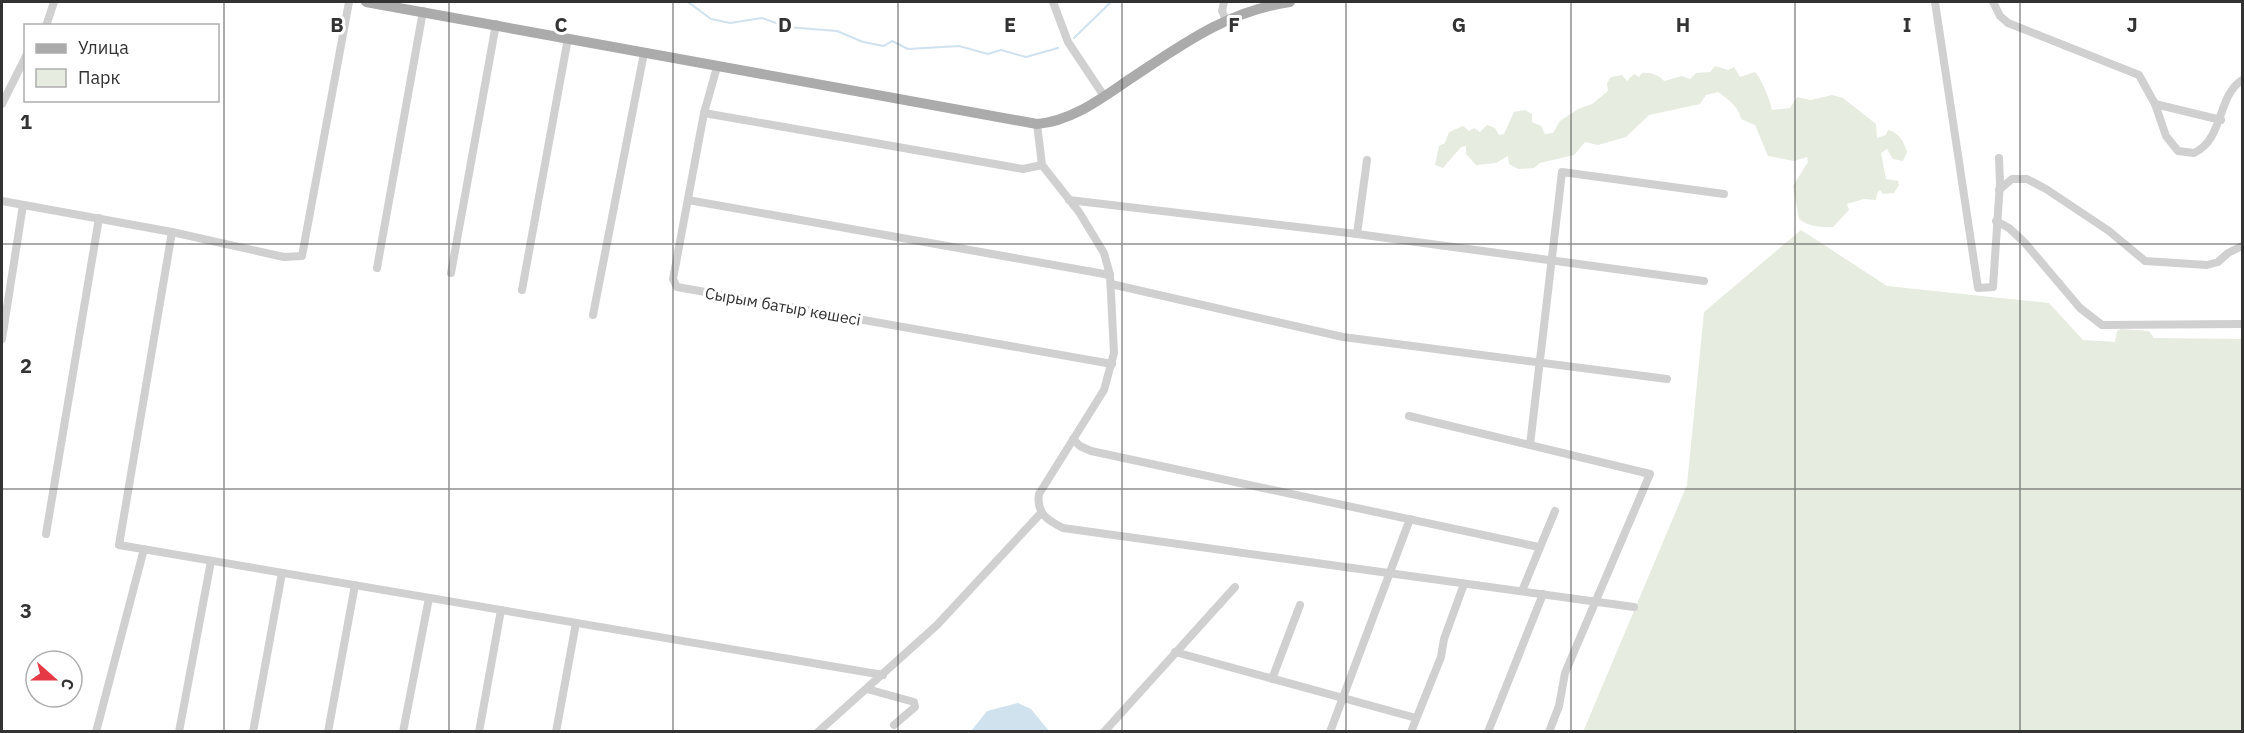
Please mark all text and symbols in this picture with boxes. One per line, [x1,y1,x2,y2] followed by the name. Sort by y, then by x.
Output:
[330,11,344,38] text: B
[554,11,568,38] text: C
[778,11,792,38] text: D
[1004,11,1016,38] text: E
[1228,11,1240,38] text: F
[1452,11,1466,38] text: G
[1676,11,1690,38] text: H
[1903,11,1911,38] text: I
[2126,11,2138,38] text: J
[24,24,219,102] legend
[78,36,129,59] text: Улица
[78,66,121,89] text: Парк
[20,108,32,135] text: 1
[704,282,862,330] street label: Сырым батыр көшесі
[20,352,32,379] text: 2
[20,597,32,624] text: 3
[24,649,84,709] north arrow
[57,676,79,693] text: С

